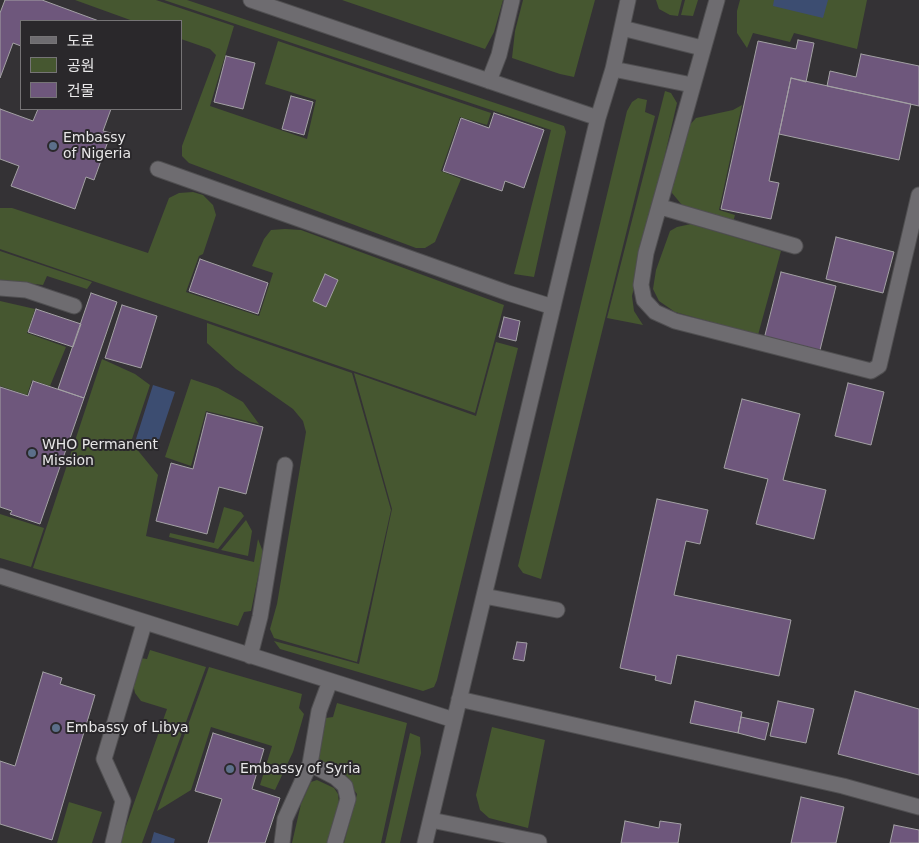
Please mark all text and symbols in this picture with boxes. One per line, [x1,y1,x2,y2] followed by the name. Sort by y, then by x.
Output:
[20,20,182,110] legend
[67,32,95,50] text: 도로
[67,57,95,75] text: 공원
[67,82,95,100] text: 건물
[63,130,131,162] place label: Embassy of Nigeria
[47,140,59,152] marker: Embassy of Nigeria
[42,437,158,470] place label: WHO Permanent Mission
[26,447,38,459] marker: WHO Permanent Mission
[66,720,189,736] place label: Embassy of Libya
[50,722,62,734] marker: Embassy of Libya
[240,761,361,777] place label: Embassy of Syria
[224,763,236,775] marker: Embassy of Syria

